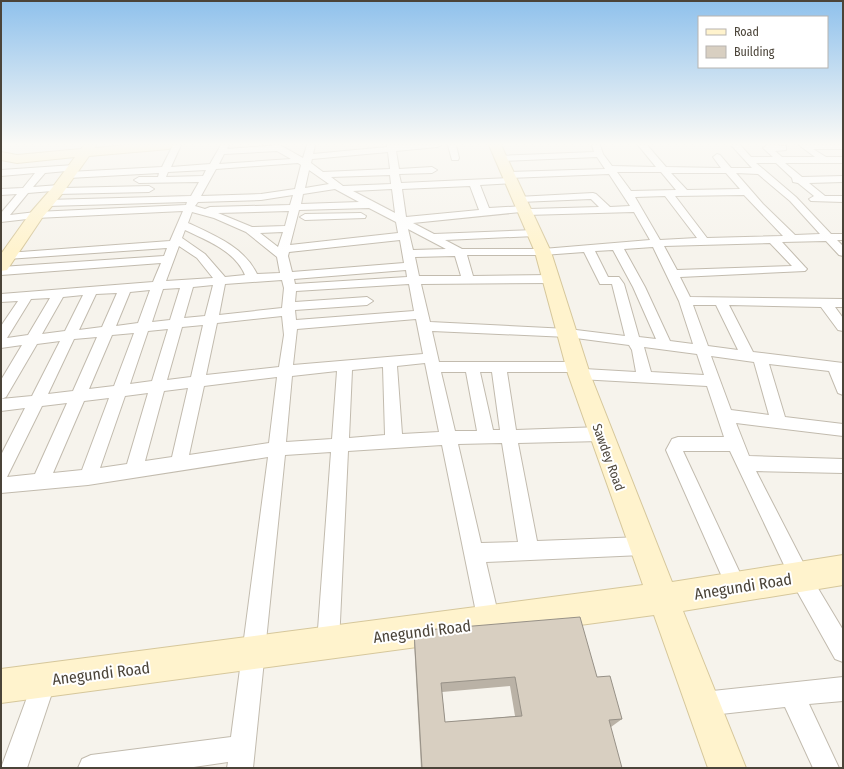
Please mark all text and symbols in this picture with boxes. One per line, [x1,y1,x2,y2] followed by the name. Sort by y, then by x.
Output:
[698,16,828,68] legend
[734,25,759,39] text: Road
[734,45,775,59] text: Building
[589,422,628,493] street label: Sawdey Road
[693,569,793,604] street label: Anegundi Road
[372,616,472,647] street label: Anegundi Road
[51,658,151,689] street label: Anegundi Road

